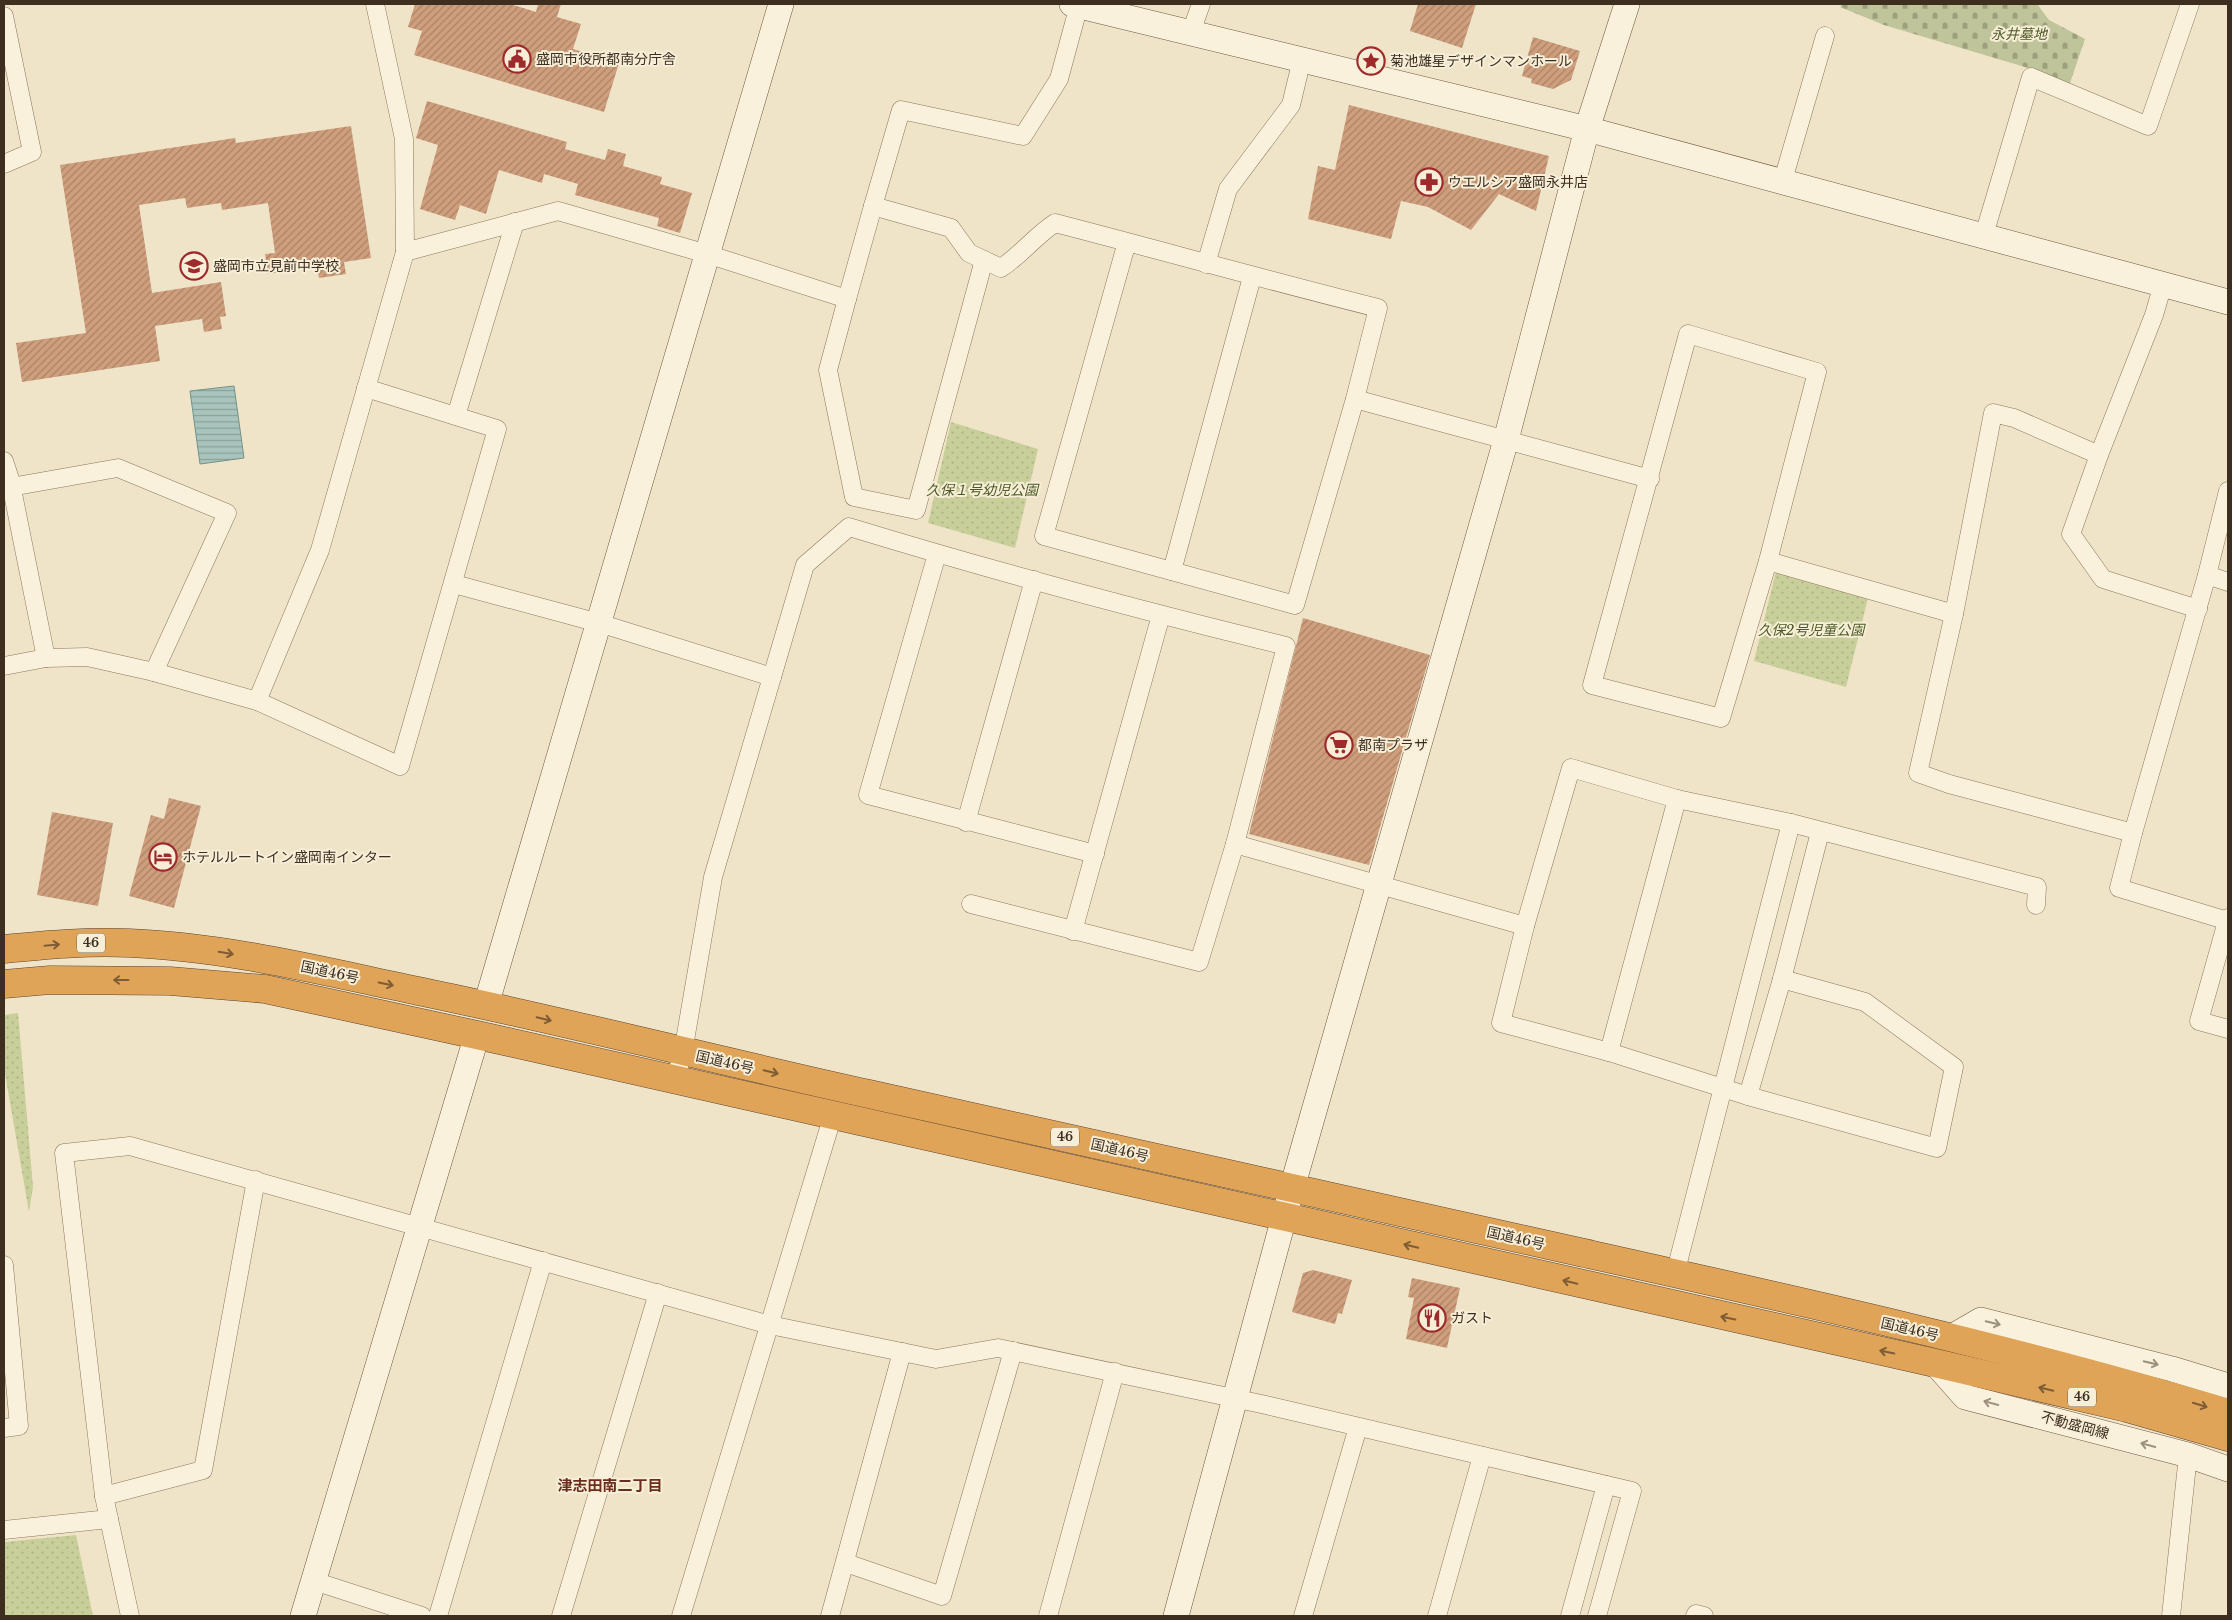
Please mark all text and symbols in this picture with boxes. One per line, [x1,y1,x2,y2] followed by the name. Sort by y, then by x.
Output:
[1991,25,2049,43] park label: 永井墓地
[502,44,532,74] public building icon: 盛岡市役所都南分庁舎
[1356,46,1386,76] place icon: 菊池雄星デザインマンホール
[536,50,676,68] place label: 盛岡市役所都南分庁舎
[1390,52,1572,70] place label: 菊池雄星デザインマンホール
[1414,167,1444,197] pharmacy icon: ウエルシア盛岡永井店
[1448,173,1588,191] place label: ウエルシア盛岡永井店
[179,251,209,281] school or university icon: 盛岡市立見前中学校
[213,257,339,275] place label: 盛岡市立見前中学校
[926,481,1040,499] park label: 久保１号幼児公園
[1758,621,1866,639] park label: 久保2号児童公園
[1324,730,1354,760] supermarket icon: 都南プラザ
[1358,736,1428,754] place label: 都南プラザ
[148,842,178,872] hotel icon: ホテルルートイン盛岡南インター
[182,848,392,866] place label: ホテルルートイン盛岡南インター
[77,934,105,952] road number: 46
[44,940,60,950] one-way arrow
[218,948,234,958] one-way arrow
[299,957,361,987] street label: 国道46号
[113,975,130,985] one-way arrow
[377,980,393,989] one-way arrow
[536,1015,552,1024] one-way arrow
[694,1047,756,1077] street label: 国道46号
[762,1068,778,1077] one-way arrow
[1051,1128,1079,1146] road number: 46
[1089,1135,1151,1165] street label: 国道46号
[1485,1223,1547,1253] street label: 国道46号
[1404,1241,1420,1250] one-way arrow
[1562,1277,1578,1286] one-way arrow
[1417,1303,1447,1333] restaurant icon: ガスト
[1451,1309,1493,1327] place label: ガスト
[1721,1313,1737,1322] one-way arrow
[1879,1314,1941,1344] street label: 国道46号
[1985,1319,2001,1328] one-way arrow
[1879,1347,1895,1357] one-way arrow
[2142,1359,2158,1369] one-way arrow
[2038,1384,2054,1393] one-way arrow
[2068,1388,2096,1406] road number: 46
[1983,1398,1999,1408] one-way arrow
[2192,1400,2208,1410] one-way arrow
[2039,1407,2111,1443] street label: 不動盛岡線
[2141,1439,2157,1449] one-way arrow
[557,1476,663,1495] district label: 津志田南二丁目

